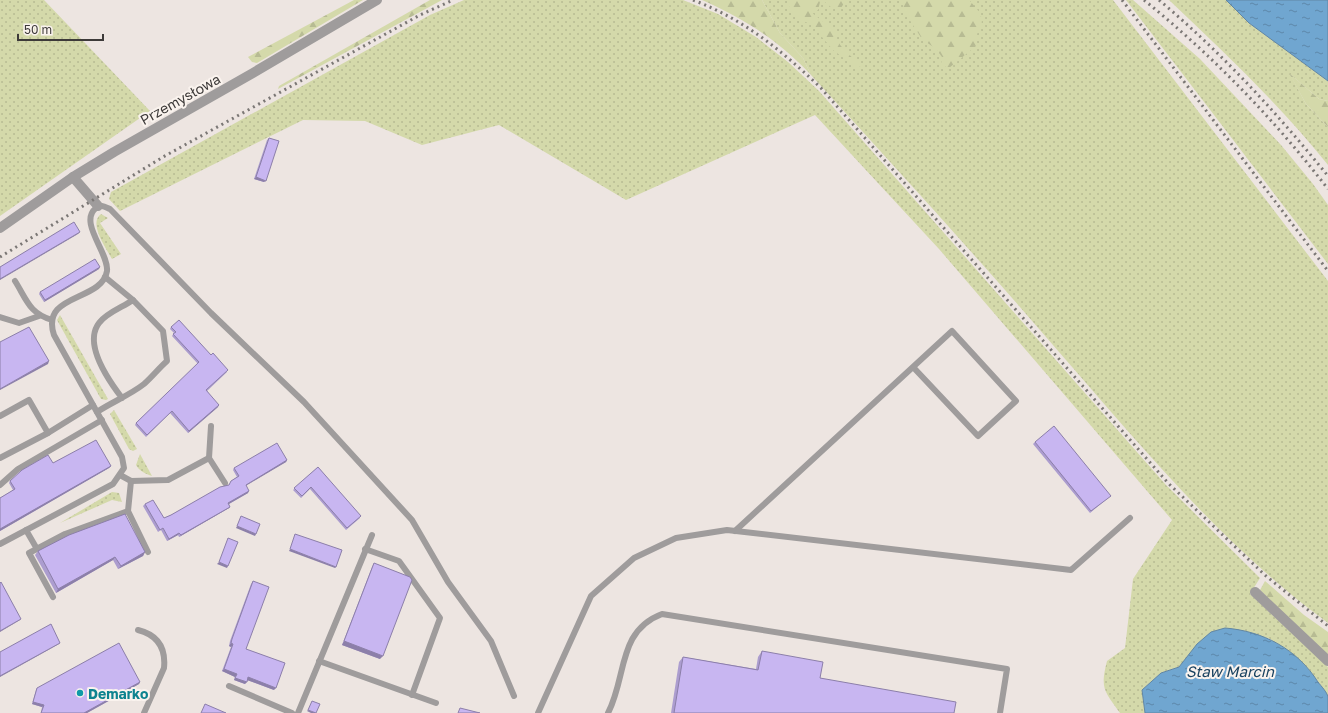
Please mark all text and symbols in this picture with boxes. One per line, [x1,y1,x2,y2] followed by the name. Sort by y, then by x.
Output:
[18,16,103,42] scale bar
[24,22,52,37] text: 50 m
[137,70,223,128] street label: Przemysłowa
[1186,662,1275,680] water label: Staw Marcin
[88,685,148,702] place label: Demarko
[75,688,85,698] marker: Demarko

